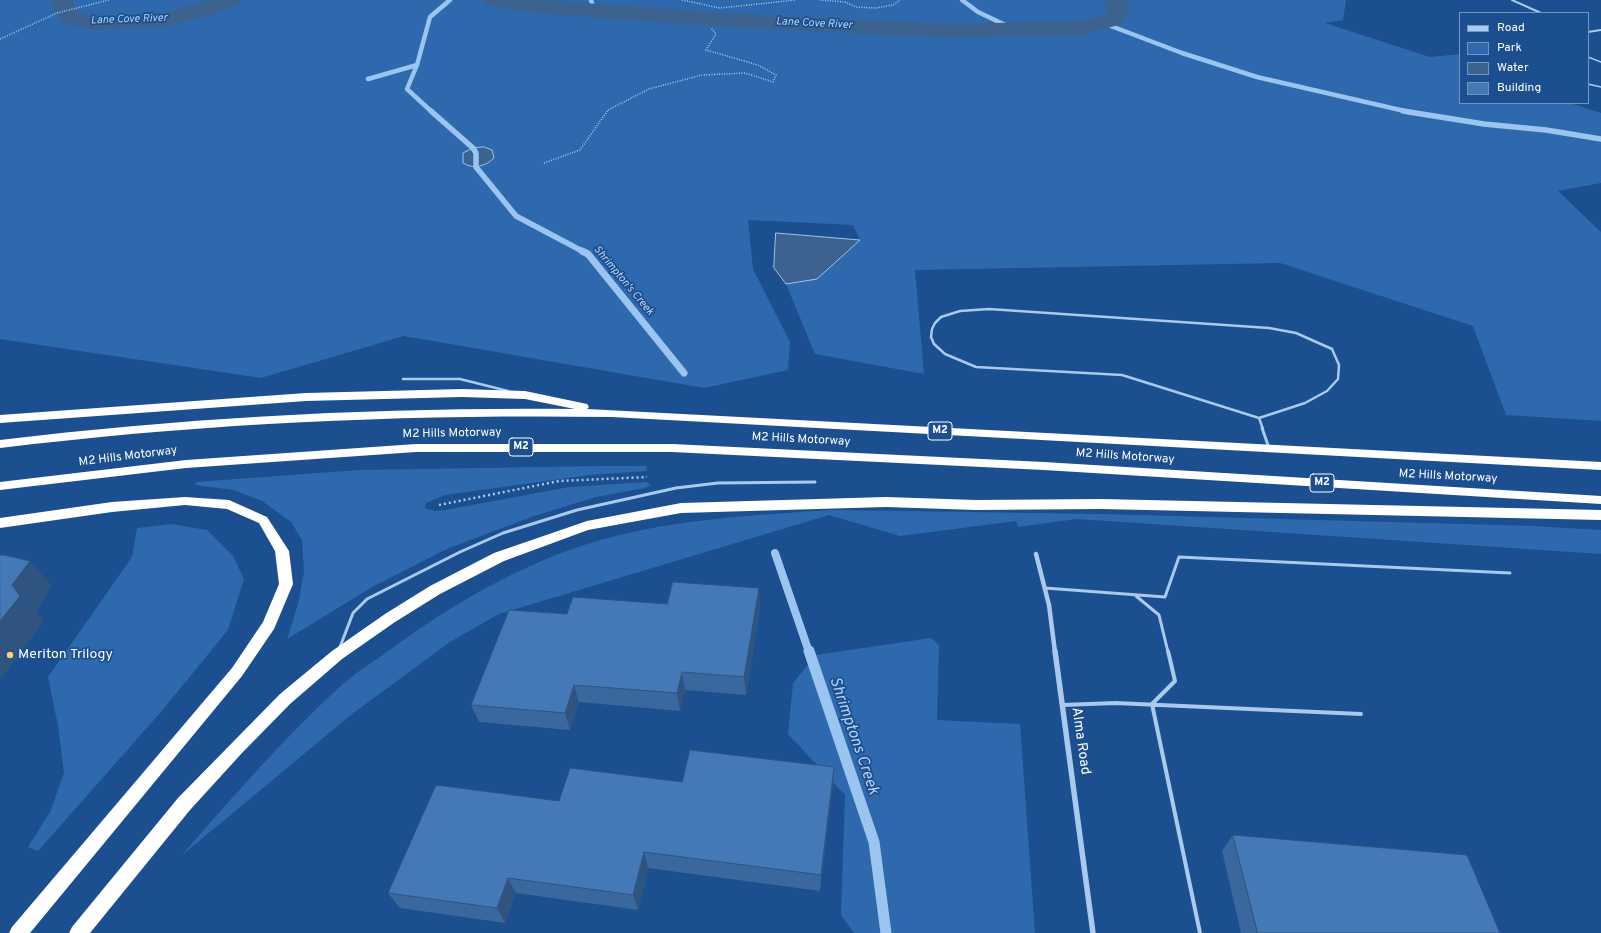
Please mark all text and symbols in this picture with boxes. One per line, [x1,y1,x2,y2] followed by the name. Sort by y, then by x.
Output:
[91,12,167,28] water label: Lane Cove River
[1459,12,1589,104] legend
[775,15,853,33] water label: Lane Cove River
[1497,20,1525,36] text: Road
[1497,40,1522,56] text: Park
[1497,60,1529,76] text: Water
[1497,80,1541,96] text: Building
[590,243,656,319] water label: Shrimpton's Creek
[928,422,952,440] road number: M2
[402,426,502,442] street label: M2 Hills Motorway
[751,430,851,450] street label: M2 Hills Motorway
[509,438,533,456] road number: M2
[78,444,178,470] street label: M2 Hills Motorway
[1075,446,1175,468] street label: M2 Hills Motorway
[1398,467,1498,487] street label: M2 Hills Motorway
[1310,474,1334,492] road number: M2
[18,647,113,663] place label: Meriton Trilogy
[5,650,15,660] marker: Meriton Trilogy
[824,675,882,797] water label: Shrimptons Creek
[1067,706,1093,776] street label: Alma Road

